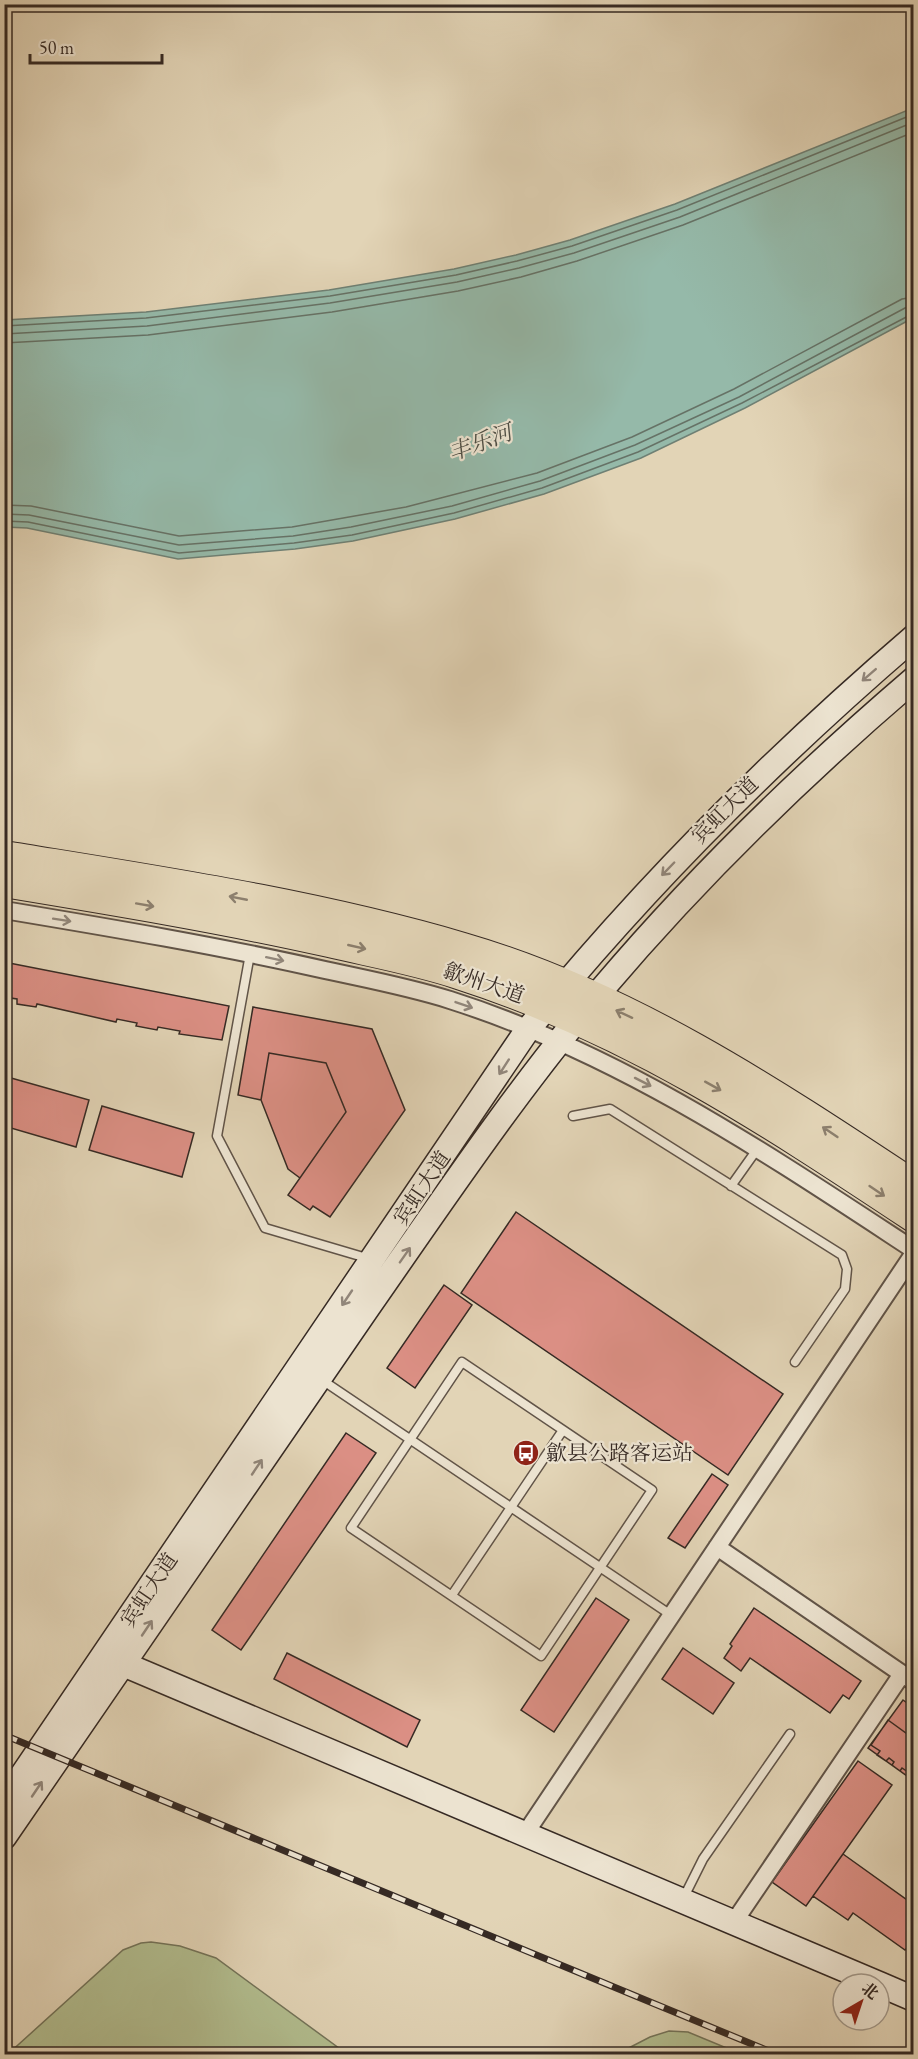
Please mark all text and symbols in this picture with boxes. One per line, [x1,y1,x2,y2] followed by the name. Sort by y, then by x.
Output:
[30,27,162,65] scale bar
[39,36,74,59] text: 50 m
[444,416,520,467] water label: 丰乐河
[862,668,877,682] one-way arrow
[685,770,764,849] street label: 宾虹大道
[661,861,675,876] one-way arrow
[229,892,248,903] one-way arrow
[135,899,154,910] one-way arrow
[52,914,72,925] one-way arrow
[347,942,366,954] one-way arrow
[264,954,284,965] one-way arrow
[440,956,528,1009] street label: 歙州大道
[454,1000,473,1011] one-way arrow
[616,1007,634,1019] one-way arrow
[497,1058,509,1075] one-way arrow
[634,1076,652,1088] one-way arrow
[704,1081,721,1093] one-way arrow
[822,1126,838,1138] one-way arrow
[387,1145,456,1230] street label: 宾虹大道
[868,1186,885,1198] one-way arrow
[399,1247,411,1263] one-way arrow
[341,1289,353,1306] one-way arrow
[511,1438,541,1468] bus stop icon: 歙县公路客运站
[546,1439,693,1466] place label: 歙县公路客运站
[251,1459,263,1475] one-way arrow
[114,1547,183,1632] street label: 宾虹大道
[141,1620,153,1636] one-way arrow
[31,1780,44,1797] one-way arrow
[831,1972,891,2032] north arrow
[857,1978,883,2004] text: 北

